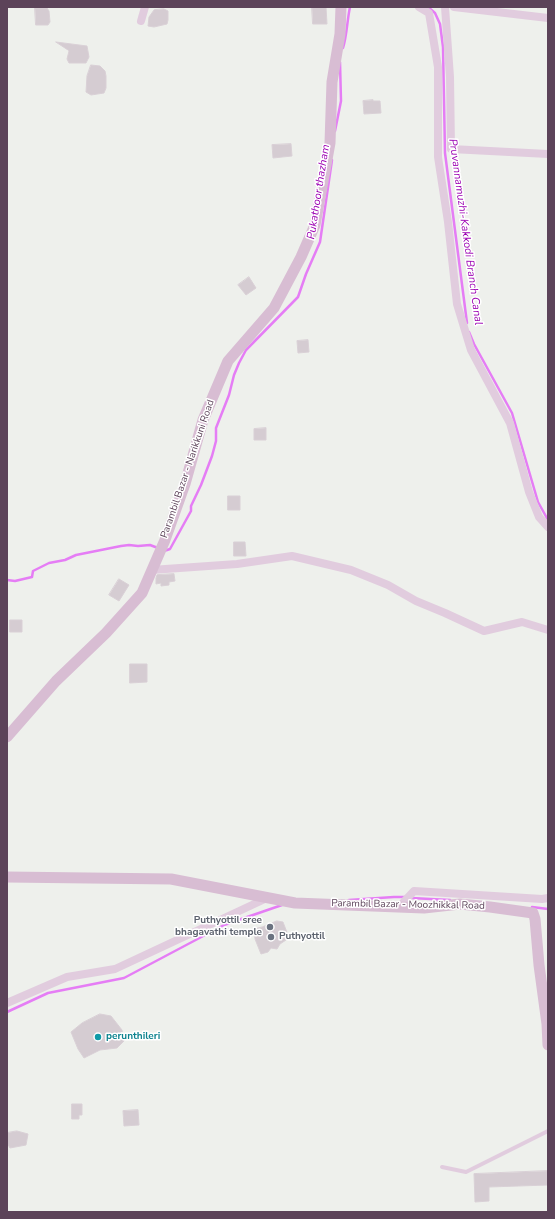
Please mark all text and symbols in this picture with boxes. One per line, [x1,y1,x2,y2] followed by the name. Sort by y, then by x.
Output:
[445,138,485,326] water label: Pruvannamuzhi-Kakkodi Branch Canal
[305,144,333,240] water label: Pukathoor thazham
[159,398,217,540] street label: Parambil Bazar - Narikkuni Road
[331,898,485,912] street label: Parambil Bazar - Moozhikkal Road
[175,915,262,938] place label: Puthyottil sree bhagavathi temple
[265,922,275,932] marker: Puthyottil sree bhagavathi temple
[279,931,325,943] place label: Puthyottil
[266,932,276,942] marker: Puthyottil
[106,1031,160,1043] place label: perunthileri
[93,1032,103,1042] marker: perunthileri

